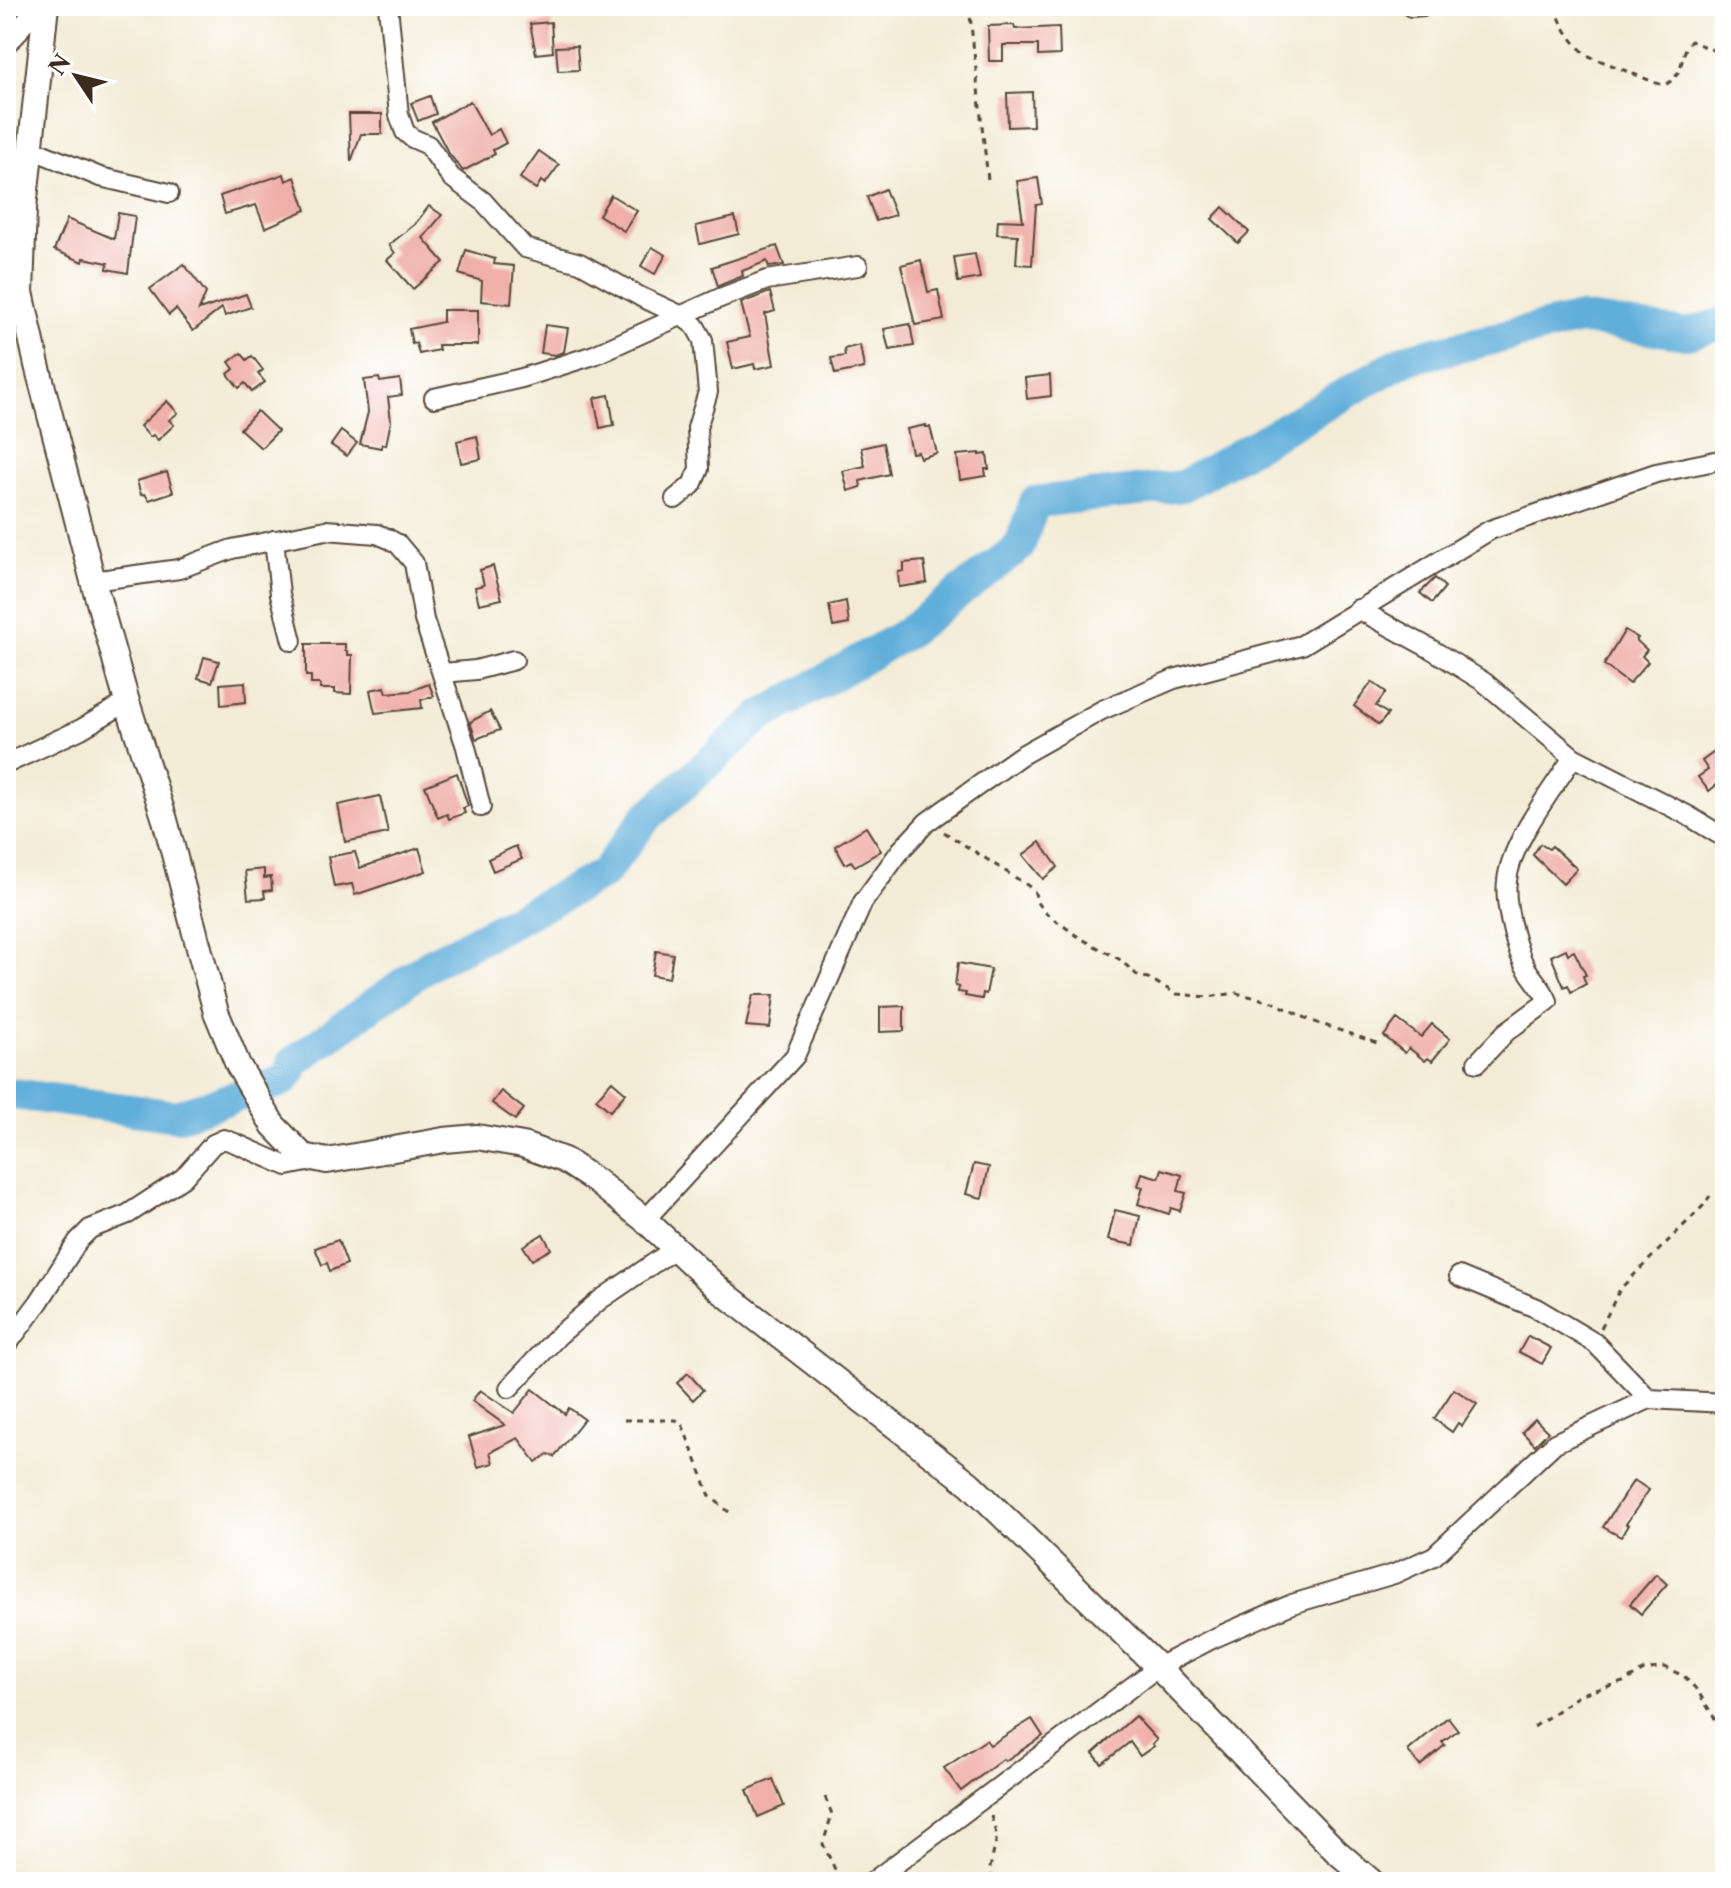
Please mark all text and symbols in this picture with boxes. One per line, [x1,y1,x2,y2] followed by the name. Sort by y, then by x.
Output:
[36,36,116,116] north arrow
[43,49,77,80] text: N

